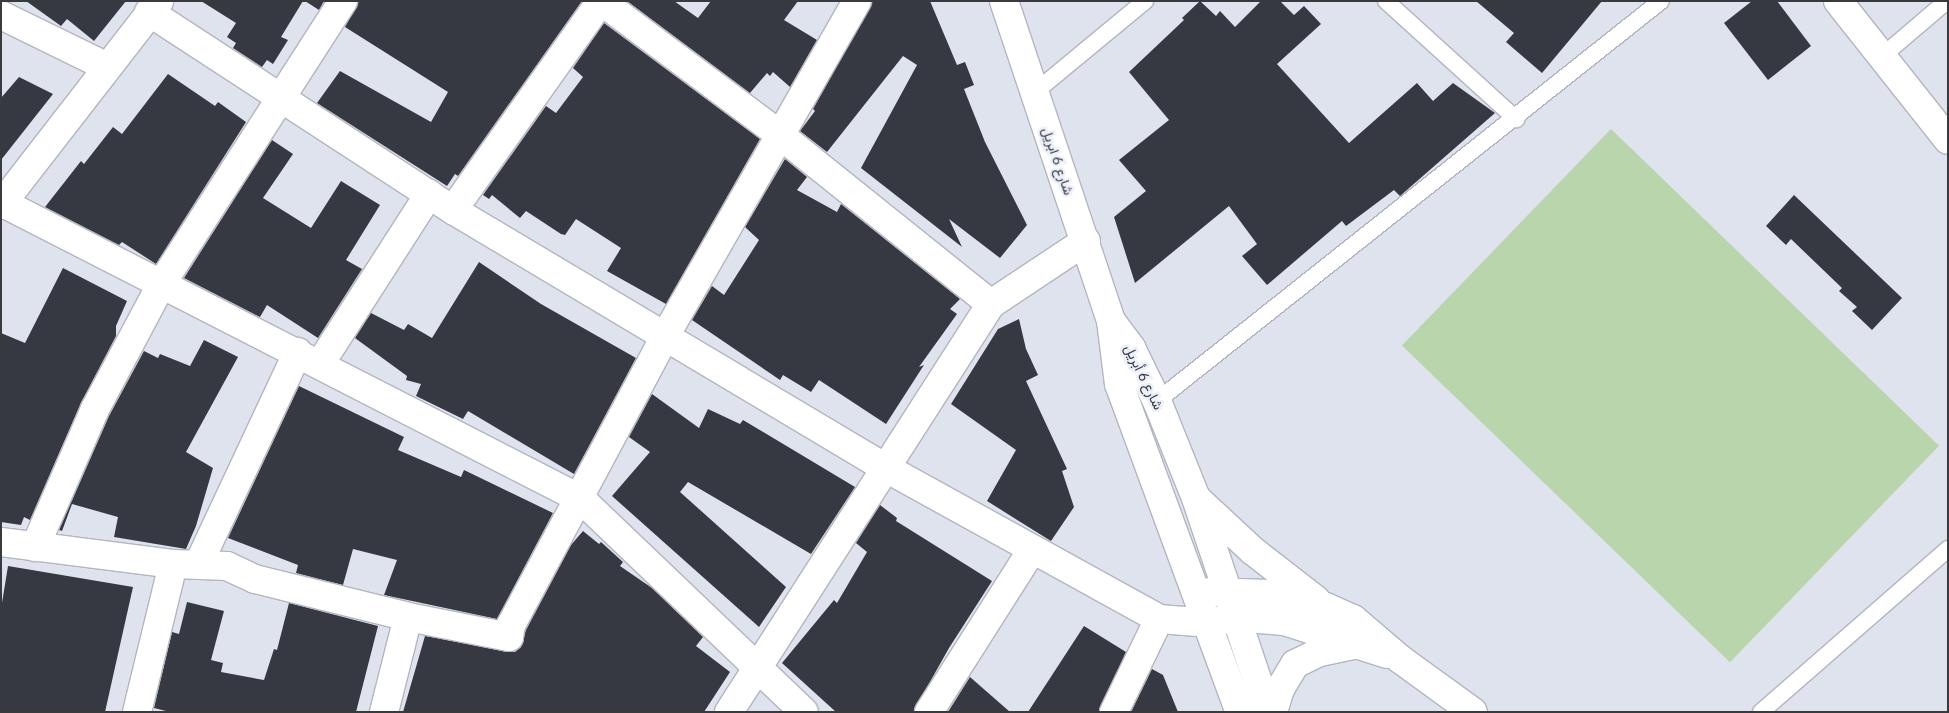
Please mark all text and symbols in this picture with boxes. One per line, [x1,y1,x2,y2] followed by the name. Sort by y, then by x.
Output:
[1039,125,1077,197] street label: شارع 6 ابريل
[1121,342,1167,412] street label: شارع 6 أبريل

